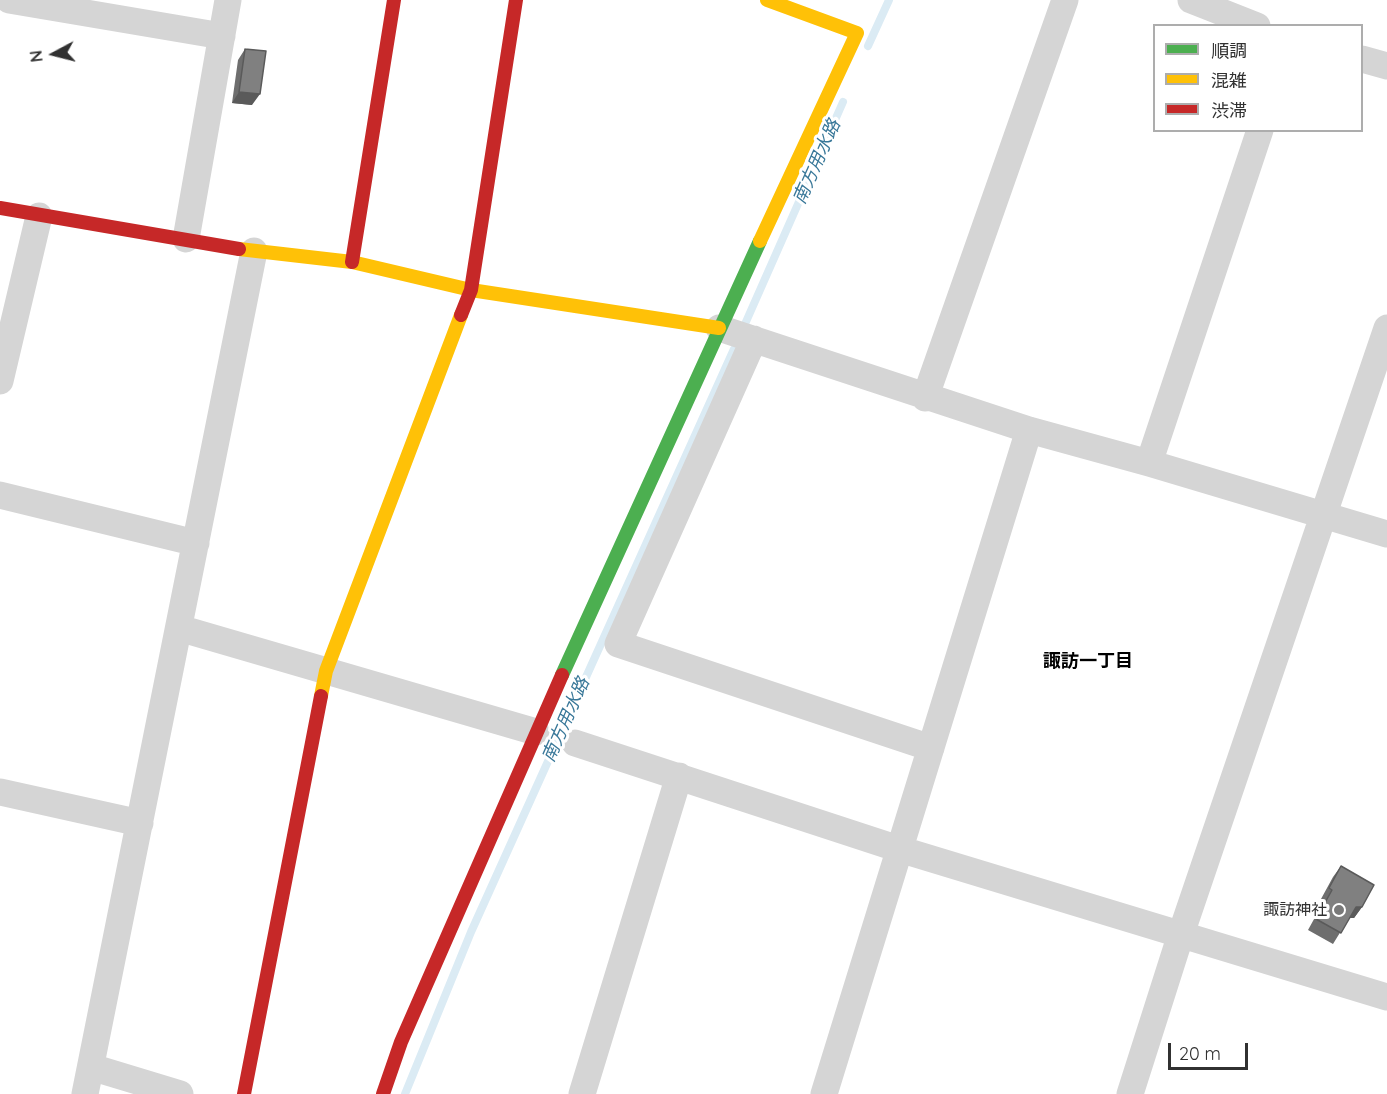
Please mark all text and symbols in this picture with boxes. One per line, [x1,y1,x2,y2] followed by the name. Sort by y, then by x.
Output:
[24,24,84,84] north arrow
[1153,24,1363,132] legend
[1211,39,1247,62] text: 順調
[25,49,47,63] text: N
[1211,69,1247,92] text: 混雑
[1211,99,1247,122] text: 渋滞
[789,116,845,208] water label: 南方用水路
[1043,651,1133,673] district label: 諏訪一丁目
[538,674,594,766] water label: 南方用水路
[1263,900,1327,920] place label: 諏訪神社
[1332,903,1346,917] marker: 諏訪神社
[1171,1031,1250,1069] scale bar
[1179,1042,1221,1065] text: 20 m

